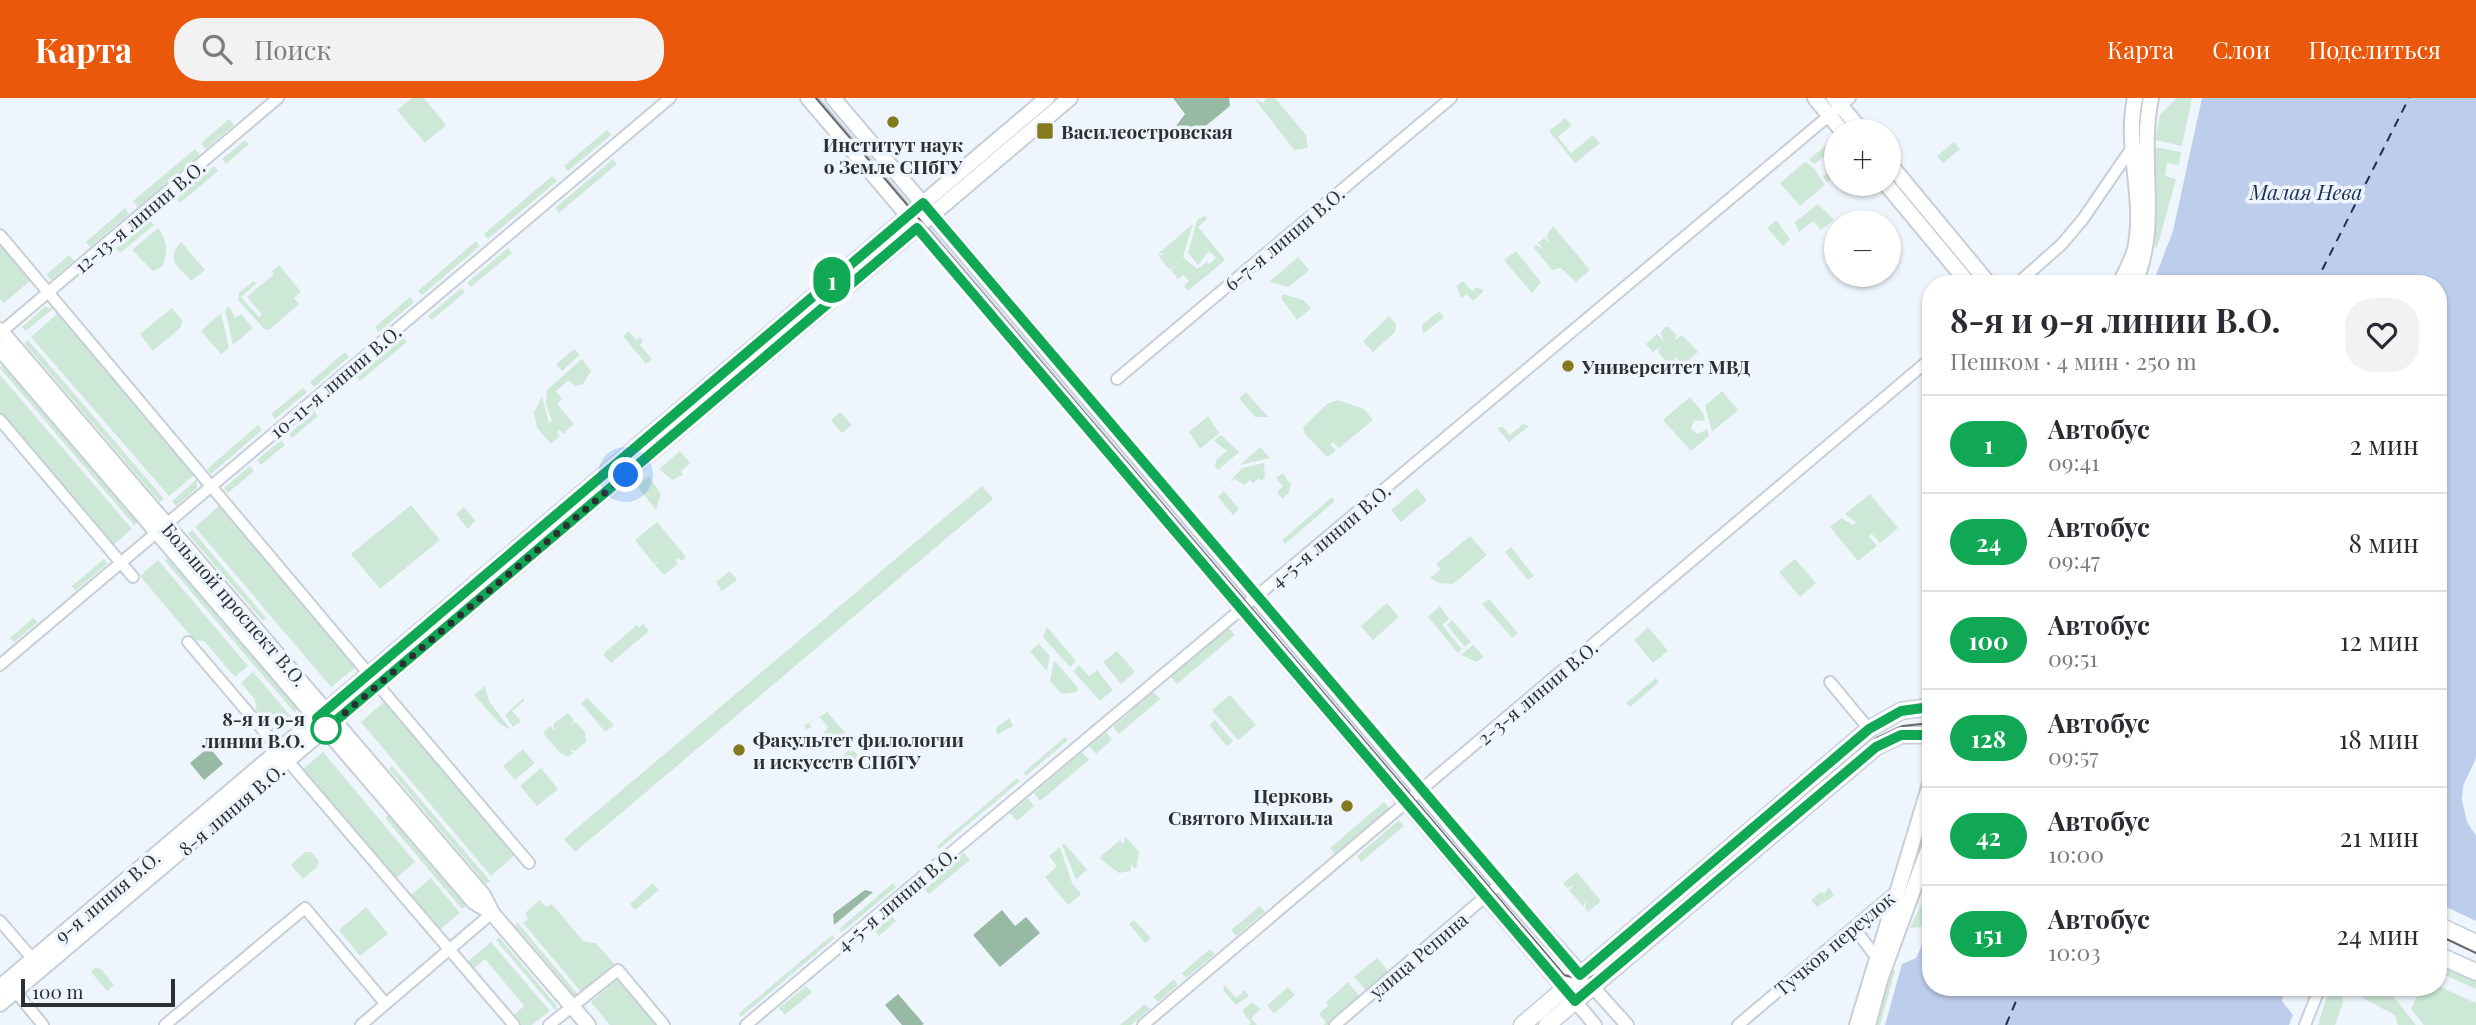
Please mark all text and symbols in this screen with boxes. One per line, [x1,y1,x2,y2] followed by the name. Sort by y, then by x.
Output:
[174,18,664,81] search box
[35,27,132,71] text: Карта
[198,30,236,68] icon: search
[254,32,331,67] text: Поиск
[2107,33,2174,65] text: Карта
[2212,33,2271,65] text: Слои
[2309,33,2441,65] text: Поделиться
[885,114,901,130] marker: Институт наук о Земле СПбГУ
[1061,118,1233,144] place label: Василеостровская
[1824,119,1901,287] map controls
[1824,119,1901,196] button: +
[1035,121,1055,141] marker: Василеостровская
[823,131,964,179] place label: Институт наук о Земле СПбГУ
[68,154,210,278] street label: 12-13-я линии В.О.
[2249,177,2362,205] water label: Малая Нева
[1219,180,1349,296] street label: 6-7-я линии В.О.
[1824,210,1901,287] button: −
[809,257,855,303] line badge: 1
[827,264,837,296] text: 1
[1950,297,2280,341] text: 8-я и 9-я линии В.О.
[2345,298,2419,372] button: heart
[264,318,406,444] street label: 10-11-я линии В.О.
[1950,345,2197,376] text: Пешком · 4 мин · 250 m
[1581,353,1751,379] place label: Университет МВД
[1560,358,1576,374] marker: Университет МВД
[2048,411,2150,446] text: Автобус
[2349,427,2419,462] text: 2 мин
[1984,428,1993,460] text: 1
[2048,446,2100,477] text: 09:41
[608,457,643,492] your location
[1265,477,1395,593] street label: 4-5-я линии В.О.
[2048,509,2150,544] text: Автобус
[157,517,313,691] street label: Большой проспект В.О.
[2348,525,2419,560] text: 8 мин
[1976,526,2001,558] text: 24
[2048,544,2100,575] text: 09:47
[2048,607,2150,642] text: Автобус
[2340,623,2419,658] text: 12 мин
[1968,624,2009,656] text: 100
[1471,634,1603,750] street label: 2-3-я линии В.О.
[2048,642,2098,673] text: 09:51
[202,705,305,753] place label: 8-я и 9-я линии В.О.
[2048,705,2150,740] text: Автобус
[311,714,341,744] marker: 8-я и 9-я линии В.О.
[2339,721,2419,756] text: 18 мин
[1971,722,2006,754] text: 128
[753,726,964,774] place label: Факультет филологии и искусств СПбГУ
[2048,740,2099,771] text: 09:57
[731,742,747,758] marker: Факультет филологии и искусств СПбГУ
[173,757,289,861] street label: 8-я линия В.О.
[1168,782,1333,830] place label: Церковь Святого Михаила
[1339,798,1355,814] marker: Церковь Святого Михаила
[2048,803,2150,838] text: Автобус
[2340,819,2419,854] text: 21 мин
[1976,820,2001,852] text: 42
[2048,838,2104,869] text: 10:00
[831,841,961,957] street label: 4-5-я линии В.О.
[49,844,165,948] street label: 9-я линия В.О.
[1768,885,1900,1001] street label: Тучков переулок
[2048,901,2150,936] text: Автобус
[1362,906,1473,1005] street label: улица Репина
[2337,917,2419,952] text: 24 мин
[1974,918,2003,950] text: 151
[2048,936,2101,967] text: 10:03
[21,976,175,1008] scale bar
[32,978,83,1004] text: 100 m

